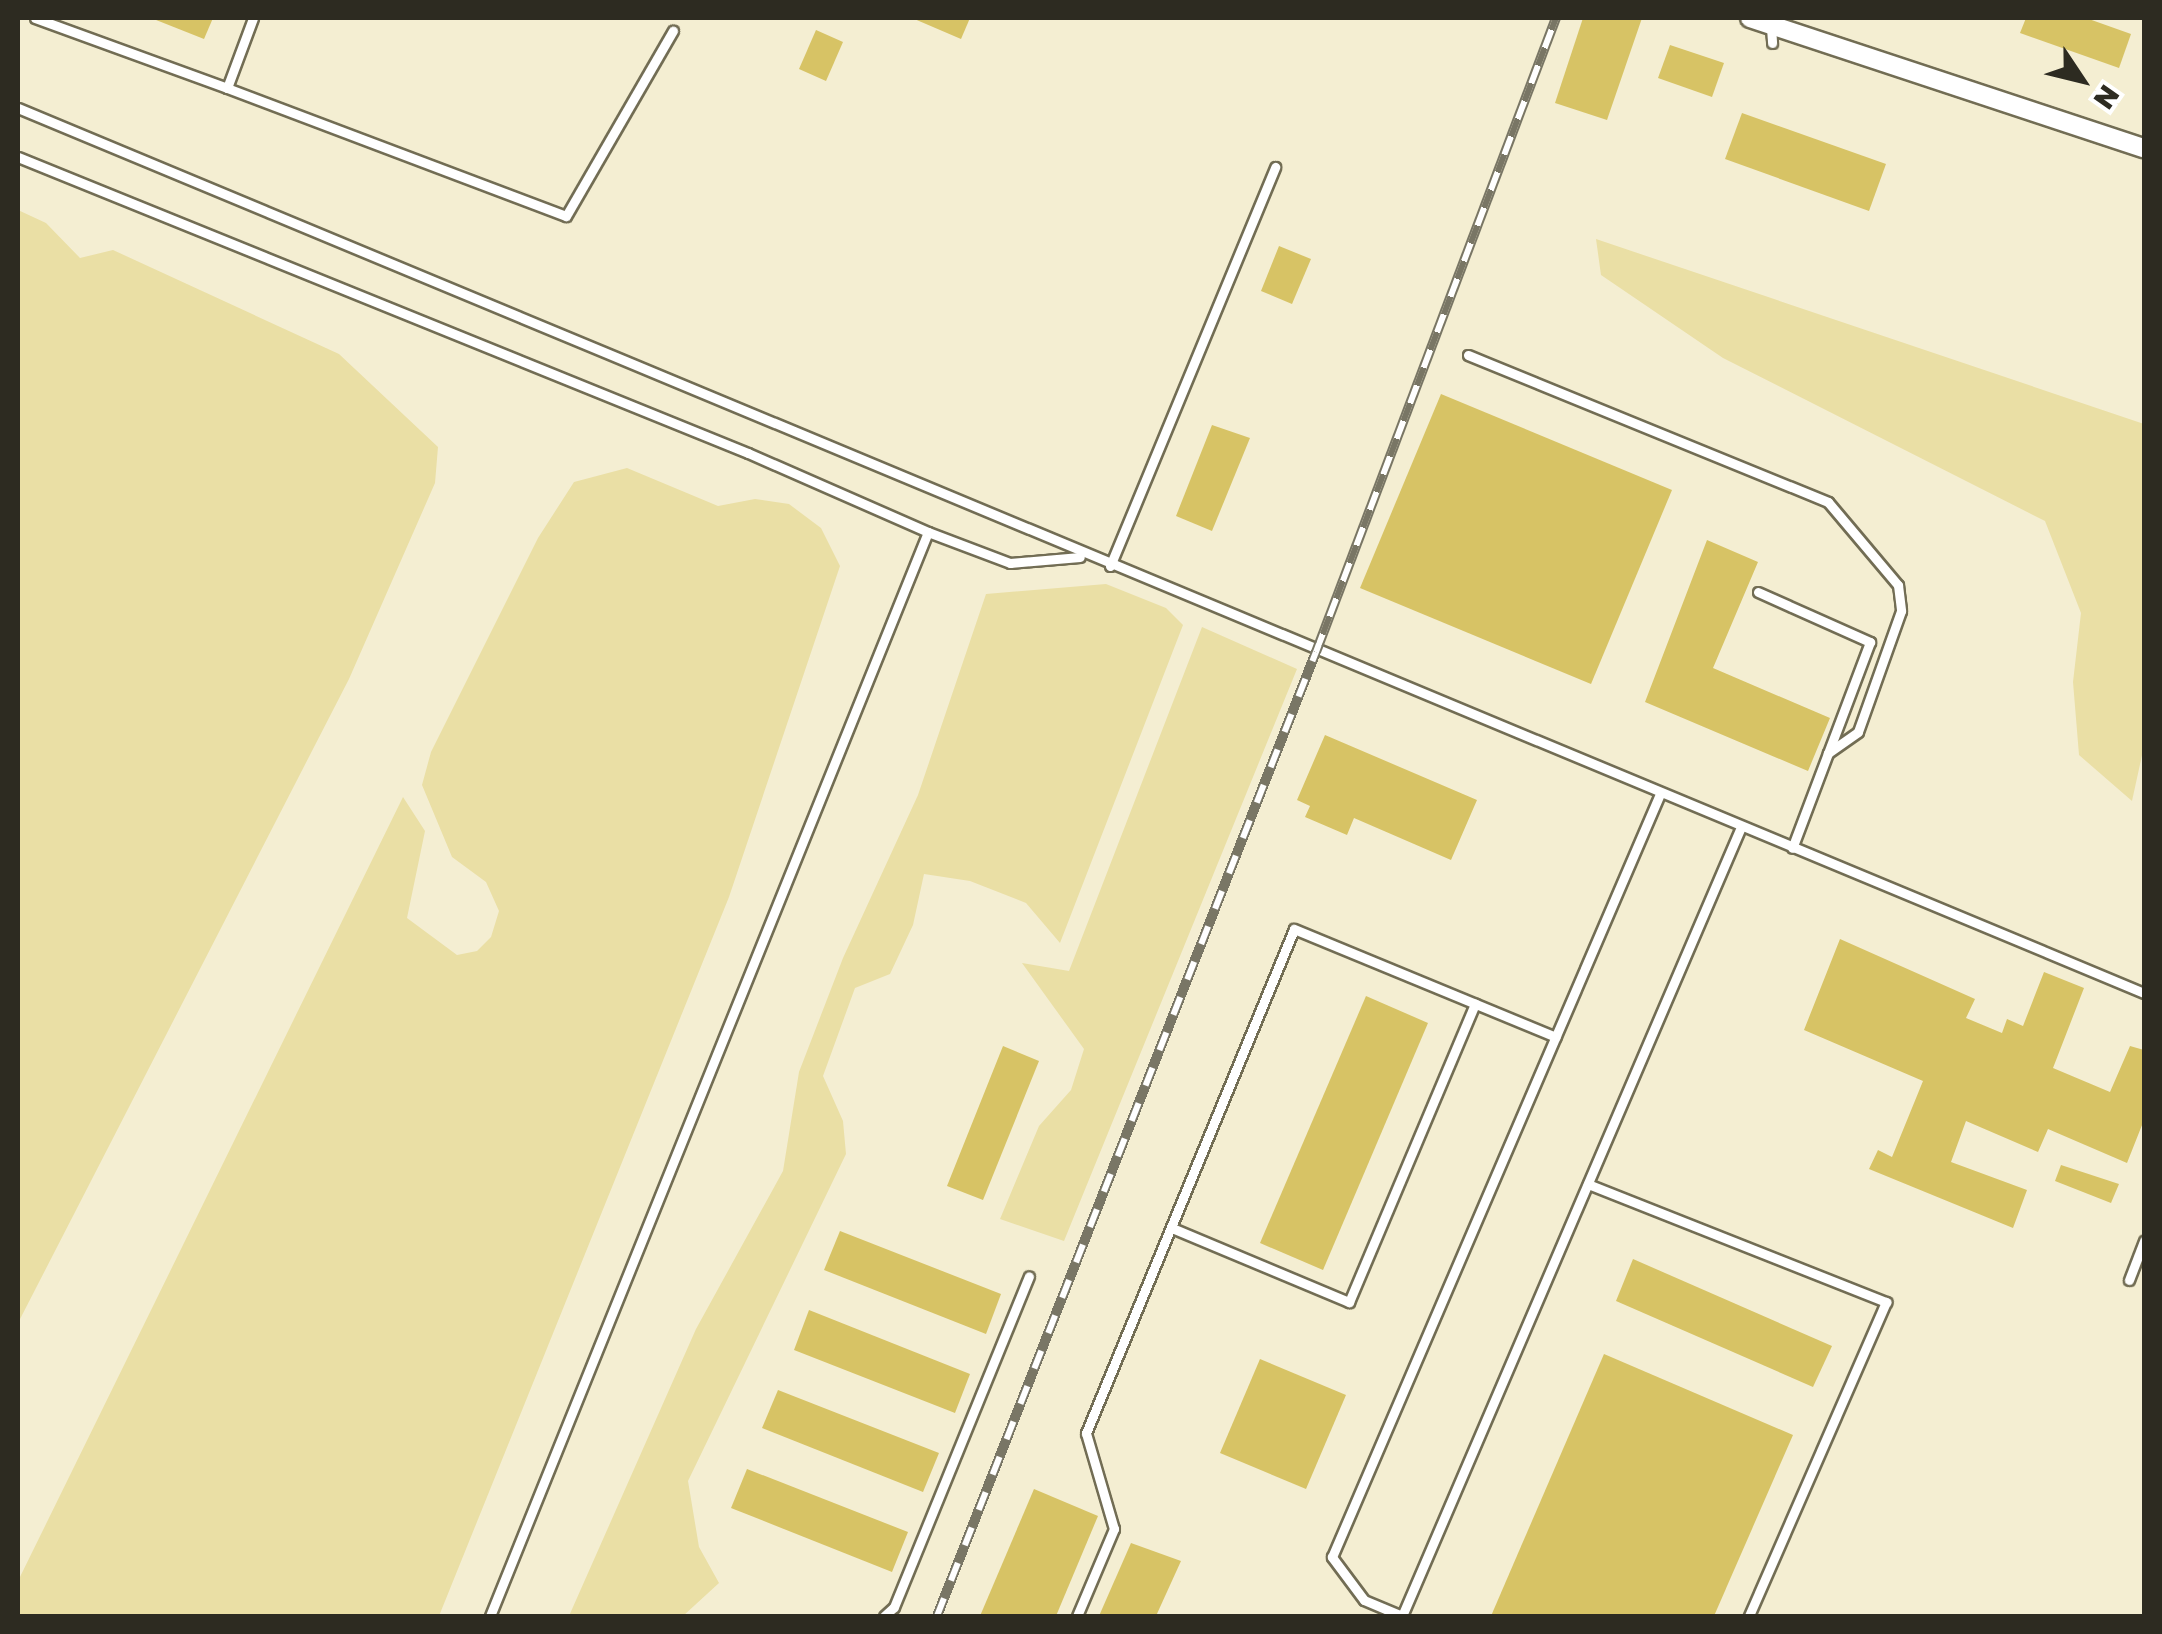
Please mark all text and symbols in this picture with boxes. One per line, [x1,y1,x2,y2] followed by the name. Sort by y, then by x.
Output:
[2032,30,2132,130] north arrow
[2087,79,2127,116] text: N

